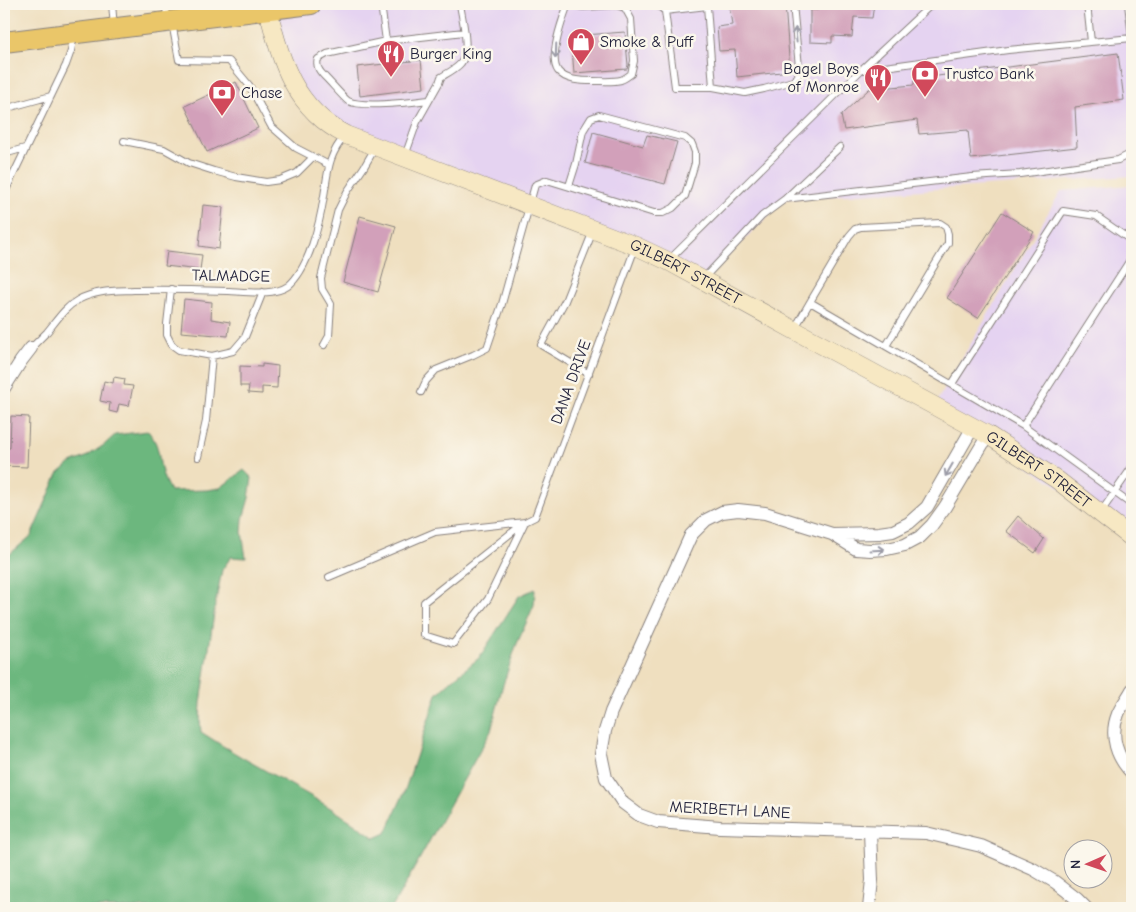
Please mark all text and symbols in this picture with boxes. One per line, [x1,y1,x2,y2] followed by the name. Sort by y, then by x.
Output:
[566,27,596,66] shop icon: Smoke & Puff
[791,28,801,44] one-way arrow
[600,33,695,51] place label: Smoke & Puff
[376,39,406,78] restaurant icon: Burger King
[551,42,561,58] one-way arrow
[410,45,492,63] place label: Burger King
[910,59,940,98] bank icon: Trustco Bank
[783,60,859,96] place label: Bagel Boys of Monroe
[863,63,893,102] restaurant icon: Bagel Boys of Monroe
[944,65,1034,83] place label: Trustco Bank
[207,78,237,117] bank icon: Chase
[241,84,282,102] place label: Chase
[627,235,745,309] street label: GILBERT STREET
[192,266,271,286] street label: TALMADGE
[547,337,595,427] street label: DANA DRIVE
[983,427,1095,512] street label: GILBERT STREET
[943,462,953,476] one-way arrow
[869,545,885,554] one-way arrow
[669,798,791,822] street label: MERIBETH LANE
[1064,840,1114,890] north arrow
[1067,860,1084,869] text: N

